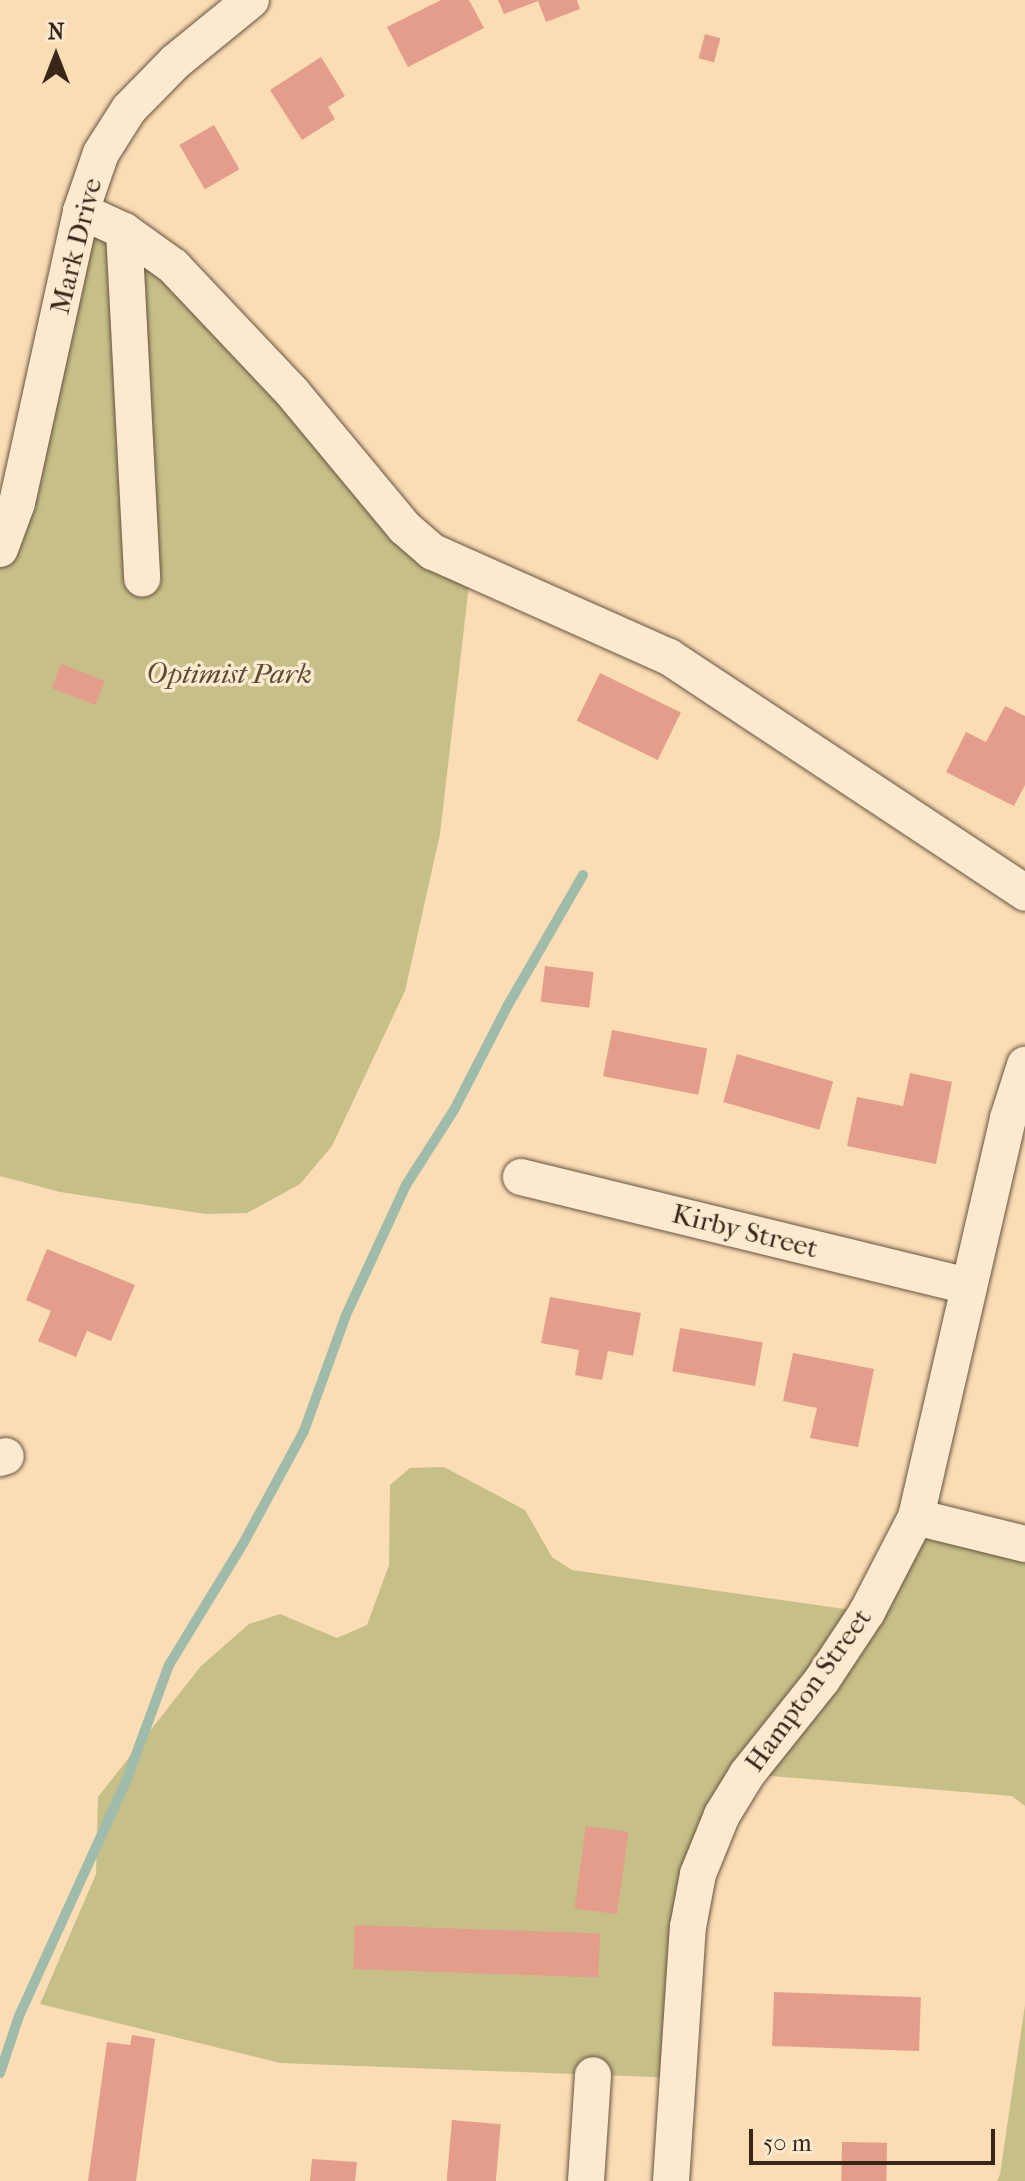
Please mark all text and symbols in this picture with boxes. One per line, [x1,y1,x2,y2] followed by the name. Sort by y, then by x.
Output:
[16,16,96,96] north arrow
[48,19,64,45] text: N
[43,174,109,318] street label: Mark Drive
[146,657,312,691] park label: Optimist Park
[669,1197,821,1265] street label: Kirby Street
[737,1602,879,1778] street label: Hampton Street
[753,2113,999,2163] scale bar
[763,2129,812,2157] text: 50 m

